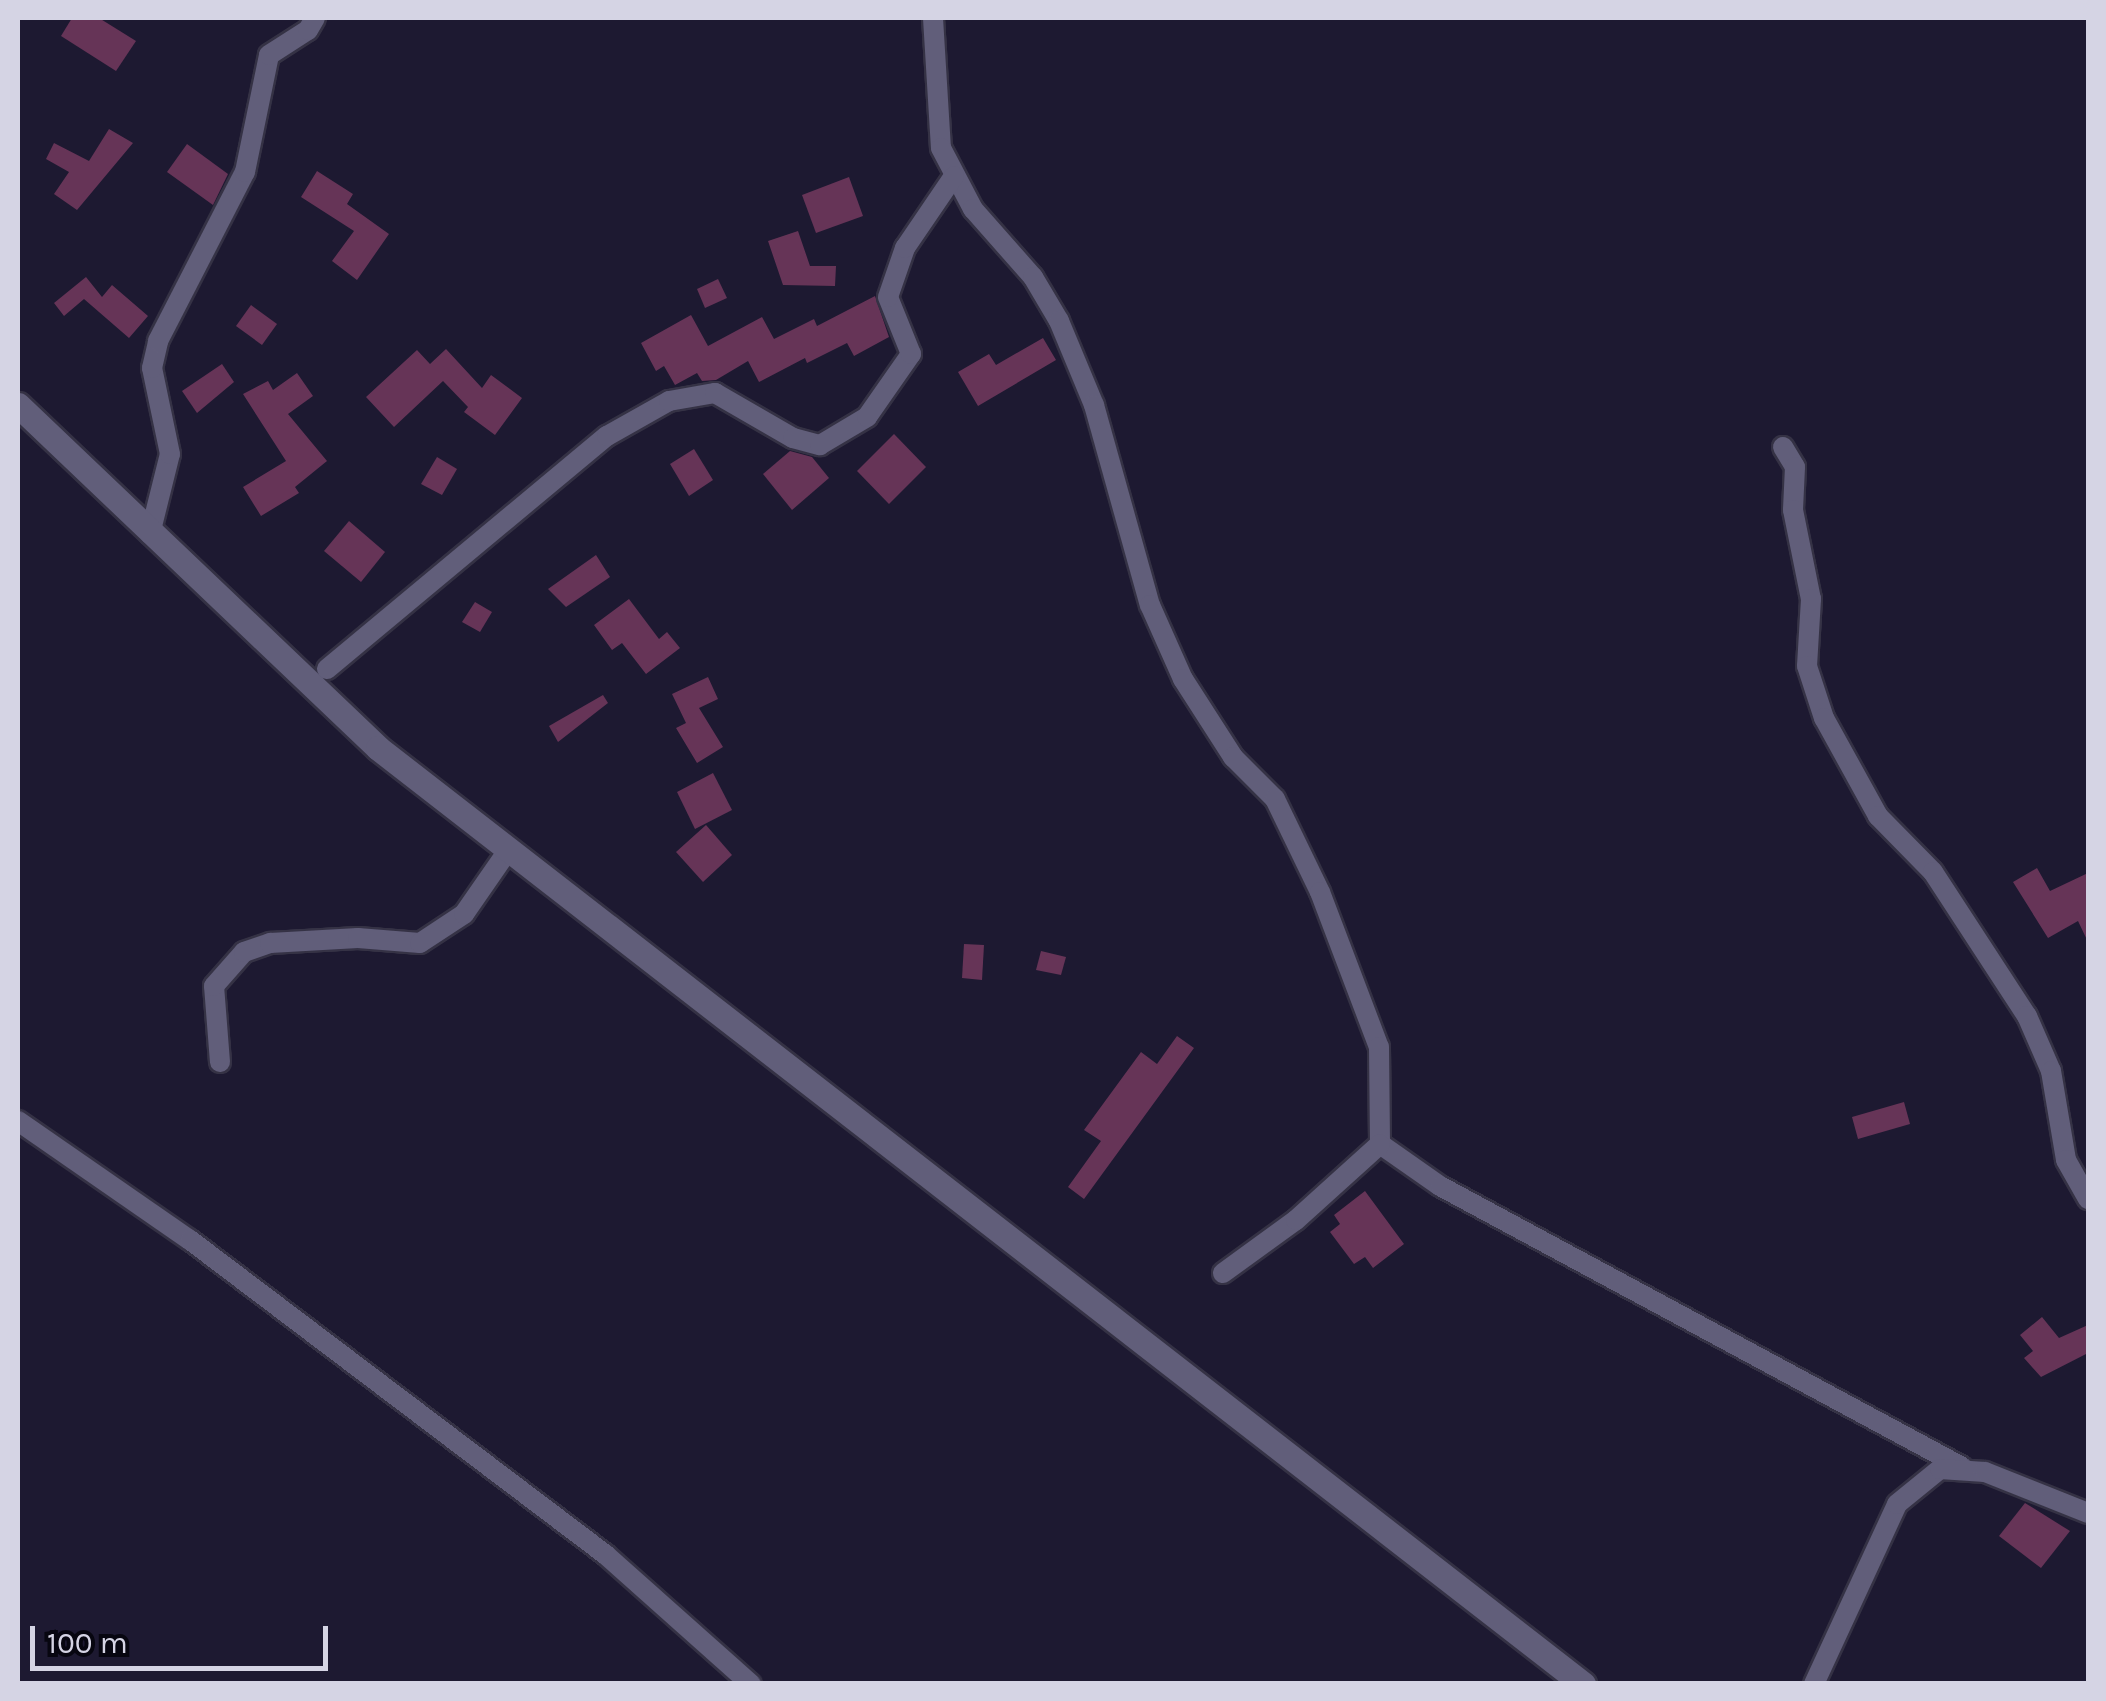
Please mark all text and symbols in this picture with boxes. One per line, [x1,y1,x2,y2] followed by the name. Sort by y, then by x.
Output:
[35,1606,332,1668] scale bar
[47,1625,128,1661] text: 100 m

